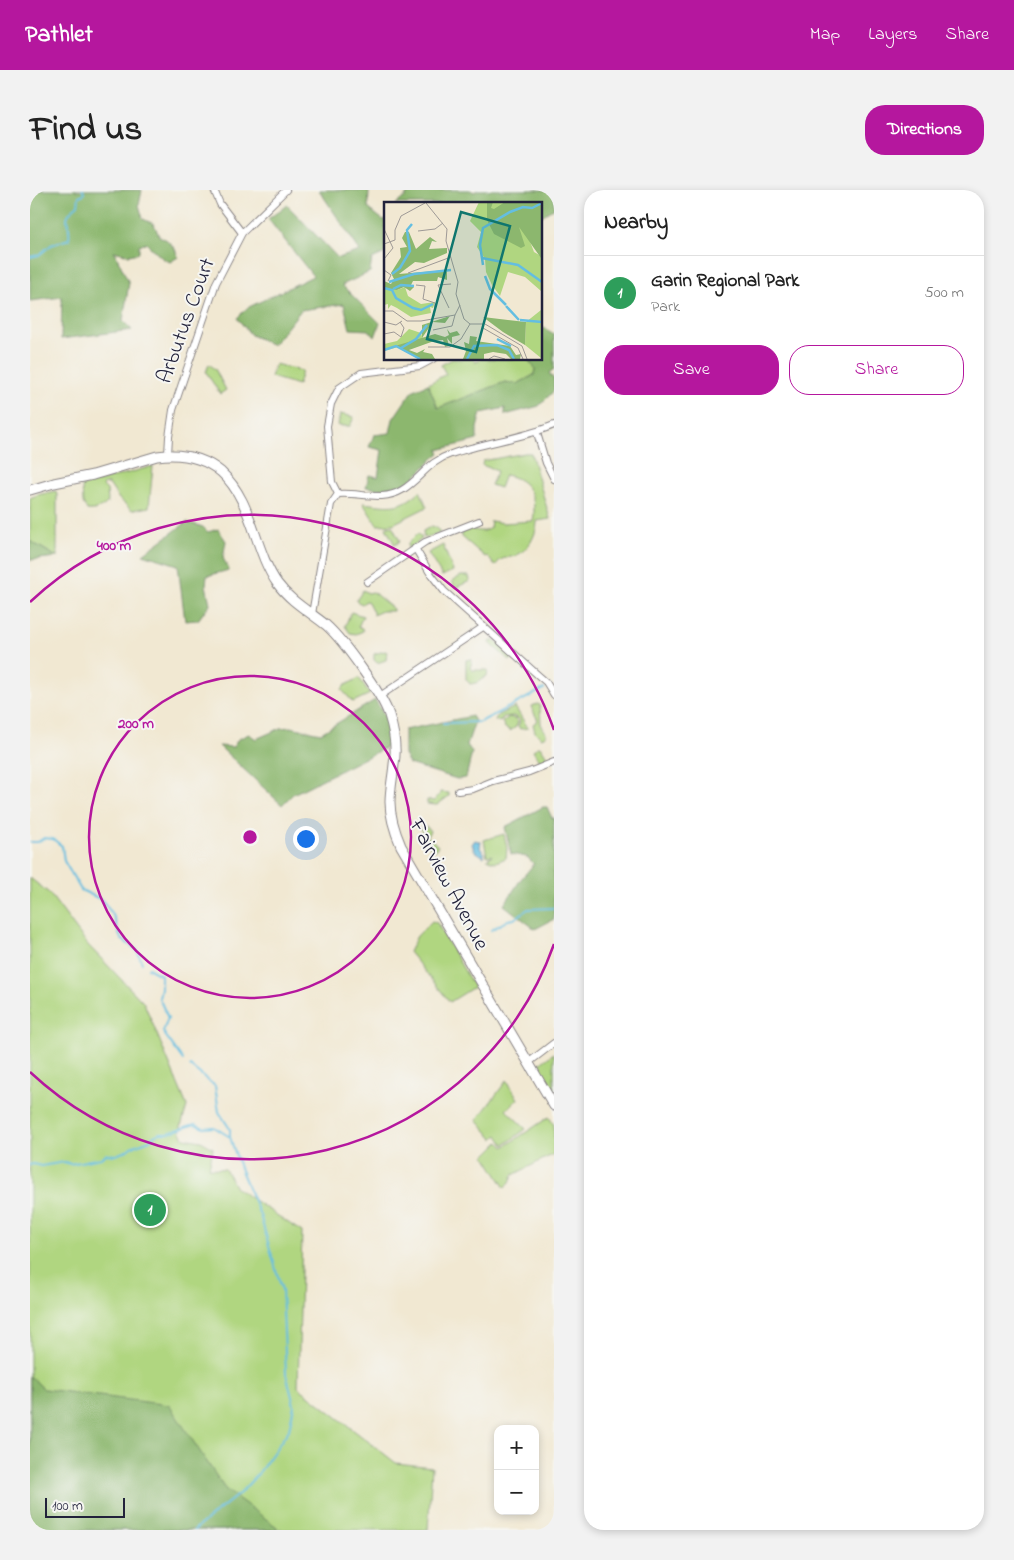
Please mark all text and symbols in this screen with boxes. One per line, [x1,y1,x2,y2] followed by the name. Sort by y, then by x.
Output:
[25,18,93,53] text: Pathlet
[810,22,840,48] text: Map
[868,22,918,48] text: Layers
[946,22,989,48] text: Share
[30,105,142,156] text: Find us
[865,105,984,155] button: Directions
[384,202,542,360] inset map
[604,208,668,238] text: Nearby
[149,253,225,388] street label: Arbutus Court
[651,268,799,295] text: Garin Regional Park
[617,281,623,305] text: 1
[925,281,964,305] text: 500 m
[651,295,680,319] text: Park
[604,345,779,395] button: Save
[789,345,964,395] button: Share
[96,535,132,557] text: 400 m
[117,713,154,735] text: 200 m
[399,813,496,957] street label: Fairview Avenue
[293,826,319,852] your location
[241,828,259,846] centre of rings
[134,1191,166,1229] pin: 1
[494,1425,539,1515] map controls
[494,1425,539,1470] button: +
[494,1470,539,1515] button: −
[45,1495,125,1518] scale bar
[52,1496,83,1517] text: 100 m

